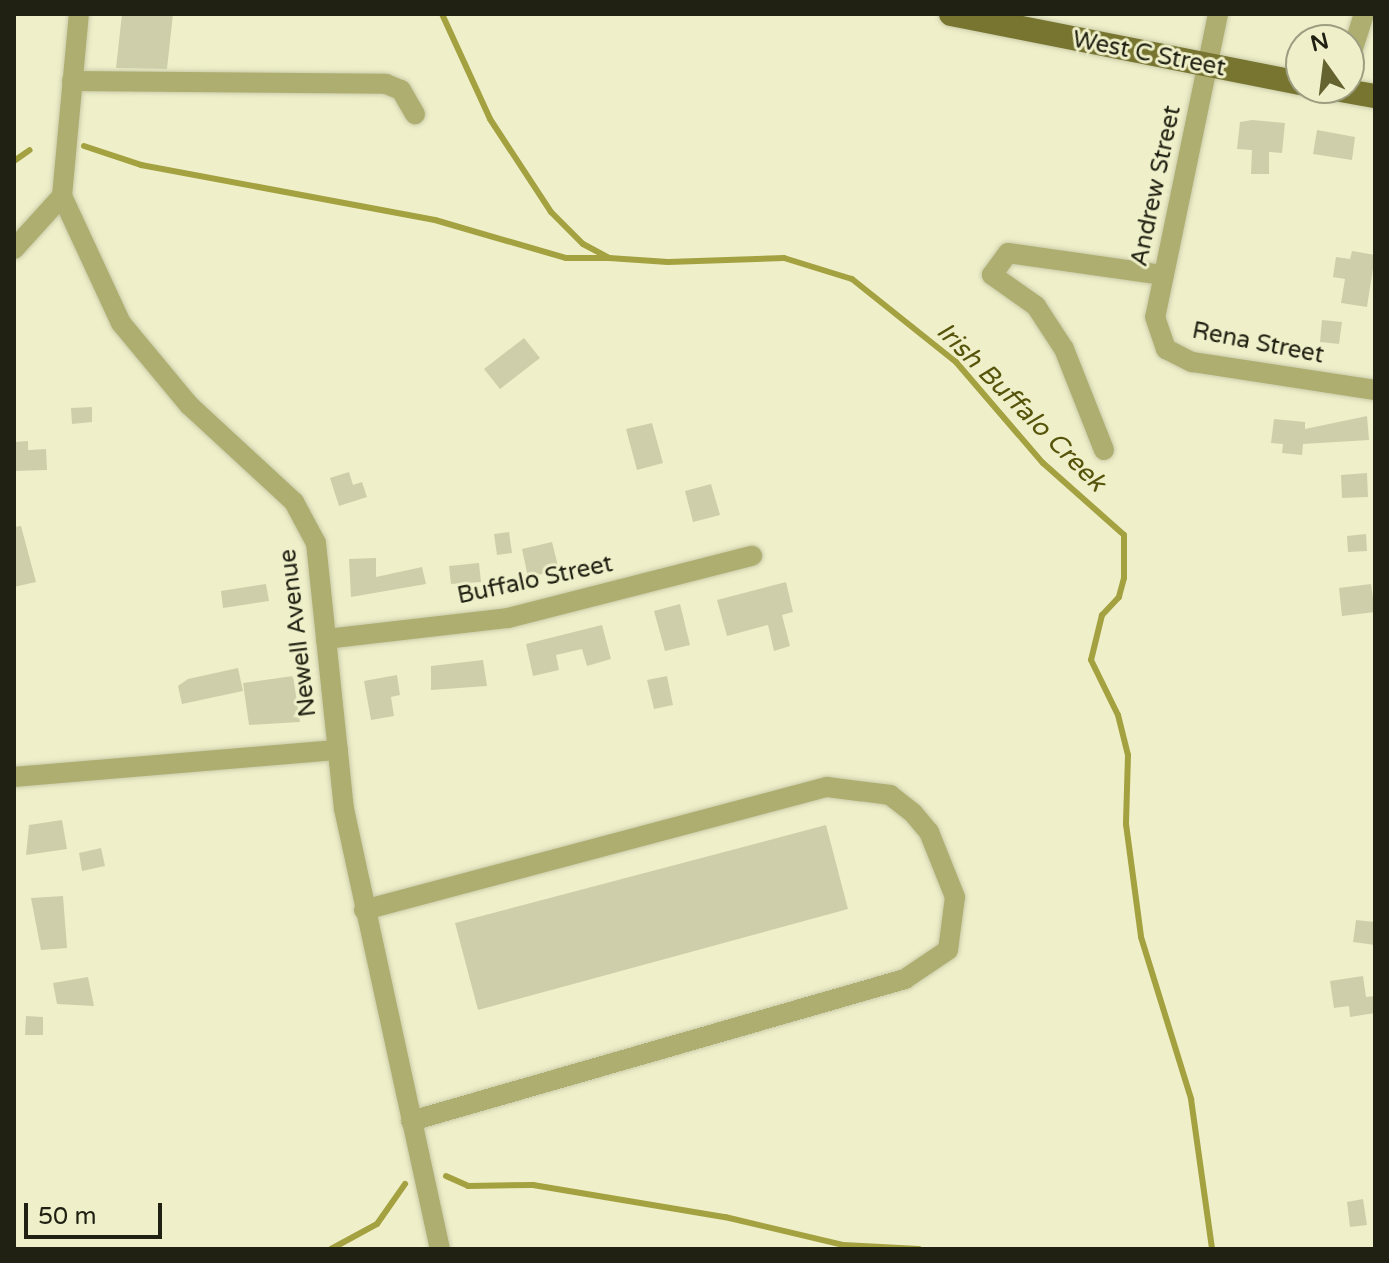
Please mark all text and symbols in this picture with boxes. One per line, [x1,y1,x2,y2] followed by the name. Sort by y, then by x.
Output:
[1285,24,1365,104] north arrow
[1070,25,1228,83] street label: West C Street
[1308,28,1331,57] text: N
[1125,103,1187,269] street label: Andrew Street
[930,316,1112,498] water label: Irish Buffalo Creek
[1190,316,1326,370] street label: Rena Street
[273,547,323,719] street label: Newell Avenue
[455,549,615,611] street label: Buffalo Street
[28,1187,166,1237] scale bar
[38,1202,96,1231] text: 50 m

